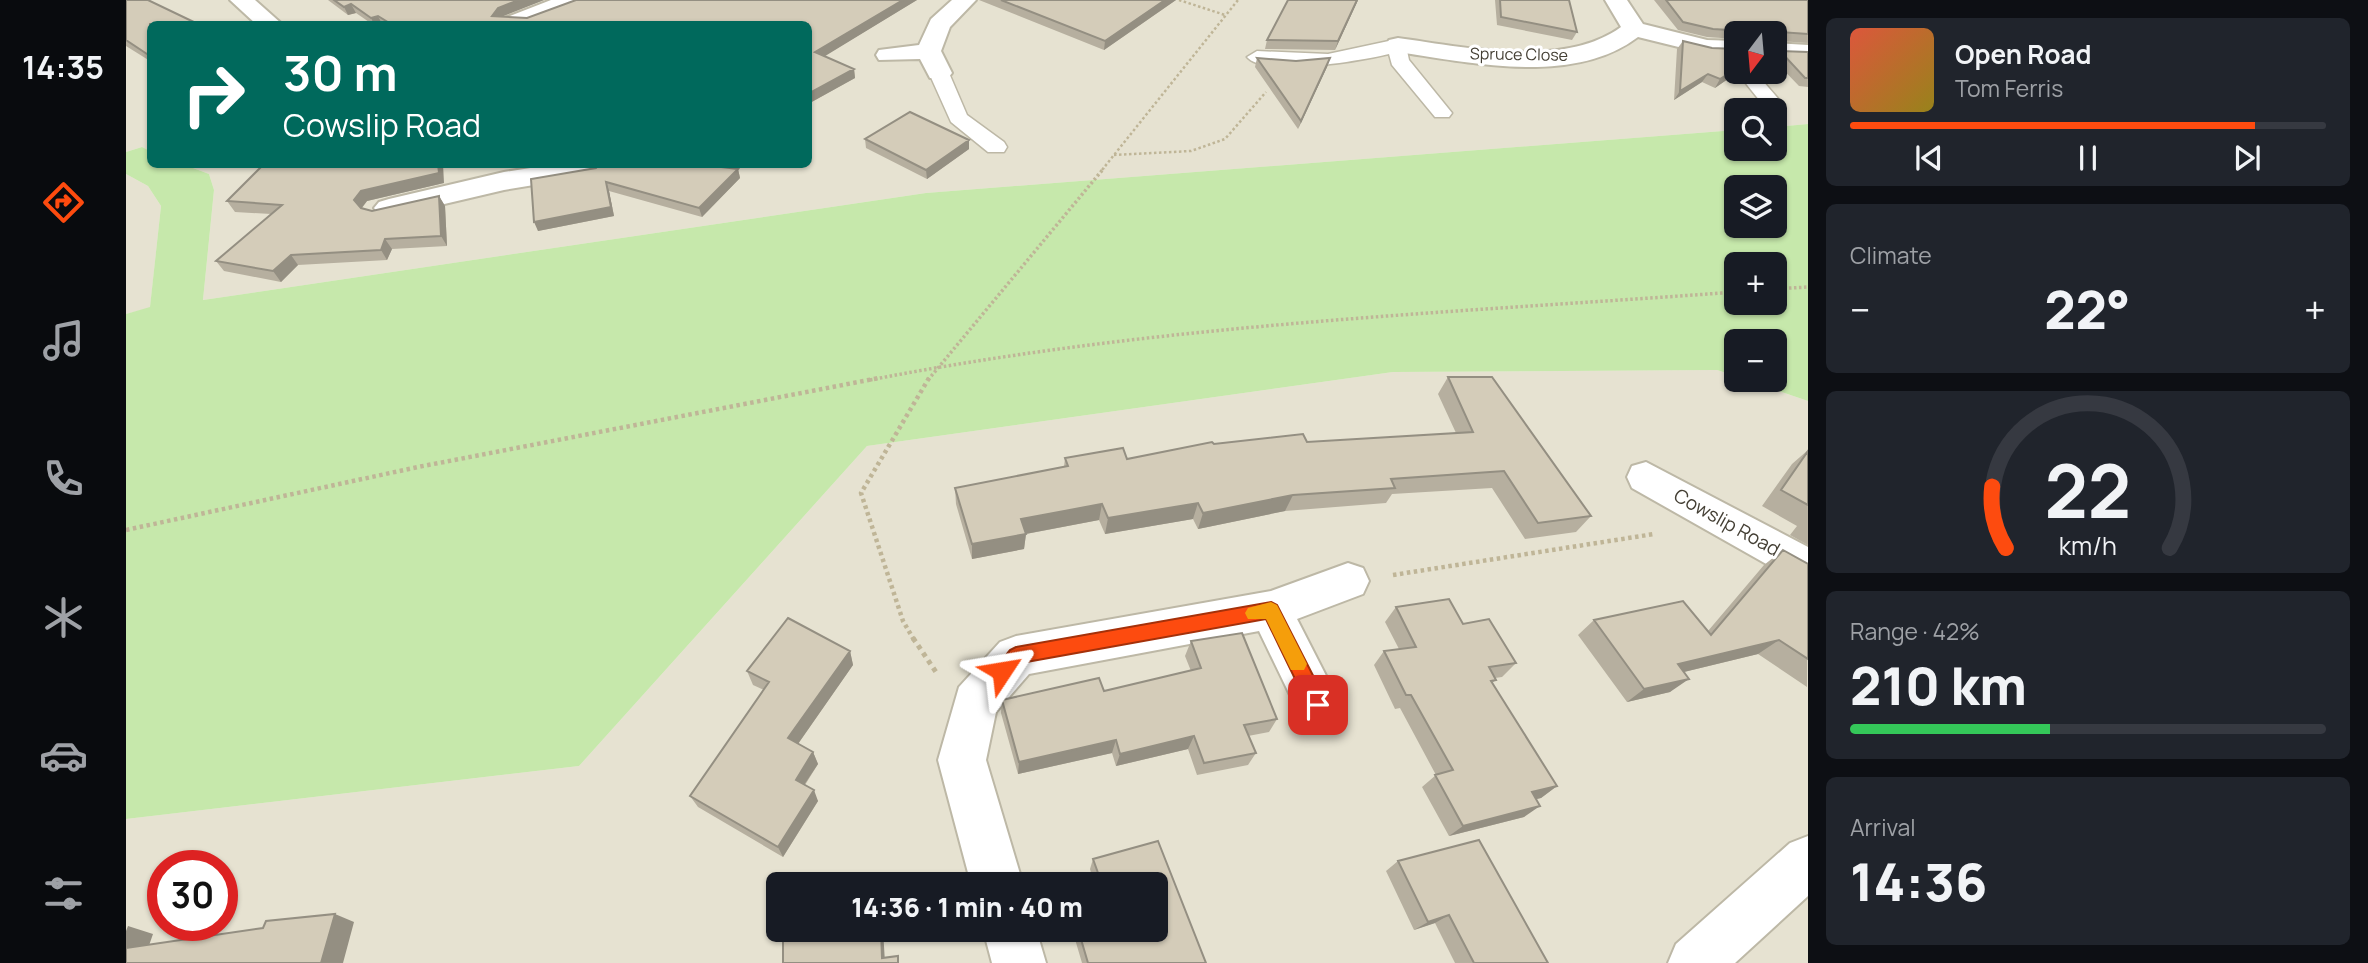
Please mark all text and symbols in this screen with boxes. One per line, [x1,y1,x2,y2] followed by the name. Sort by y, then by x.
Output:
[1724,21,1787,84] north arrow
[1724,21,1787,392] map controls
[1955,36,2091,72] text: Open Road
[283,39,398,106] text: 30 m
[1470,42,1568,66] street label: Spruce Close
[22,45,104,89] text: 14:35
[168,49,259,140] icon: right
[1955,72,2063,104] text: Tom Ferris
[1724,98,1787,161] button: search
[283,103,481,147] text: Cowslip Road
[1910,139,1948,177] icon: previous
[2069,139,2107,177] icon: pause
[2228,139,2266,177] icon: next
[1724,175,1787,238] button: layers
[39,178,88,227] icon: directions
[1850,239,1932,271] text: Climate
[1724,252,1787,315] button: +
[2044,274,2130,345] text: 22°
[1850,283,1871,335] text: −
[2304,283,2326,335] text: +
[39,316,88,365] icon: music
[1724,329,1787,392] button: −
[2045,440,2131,540] text: 22
[39,454,88,503] icon: phone
[1669,482,1785,562] street label: Cowslip Road
[2059,527,2117,562] text: km/h
[39,593,88,642] icon: climate
[1850,615,1980,647] text: Range · 42%
[965,634,1039,708] position arrow
[1850,650,2027,721] text: 210 km
[1288,675,1348,735] pin
[1299,686,1337,724] icon: arrive
[39,731,88,780] icon: car
[1850,811,1916,843] text: Arrival
[1850,846,1987,917] text: 14:36
[147,850,238,941] speed limit sign: 30
[39,869,88,918] icon: filters
[851,889,1083,925] text: 14:36 · 1 min · 40 m

